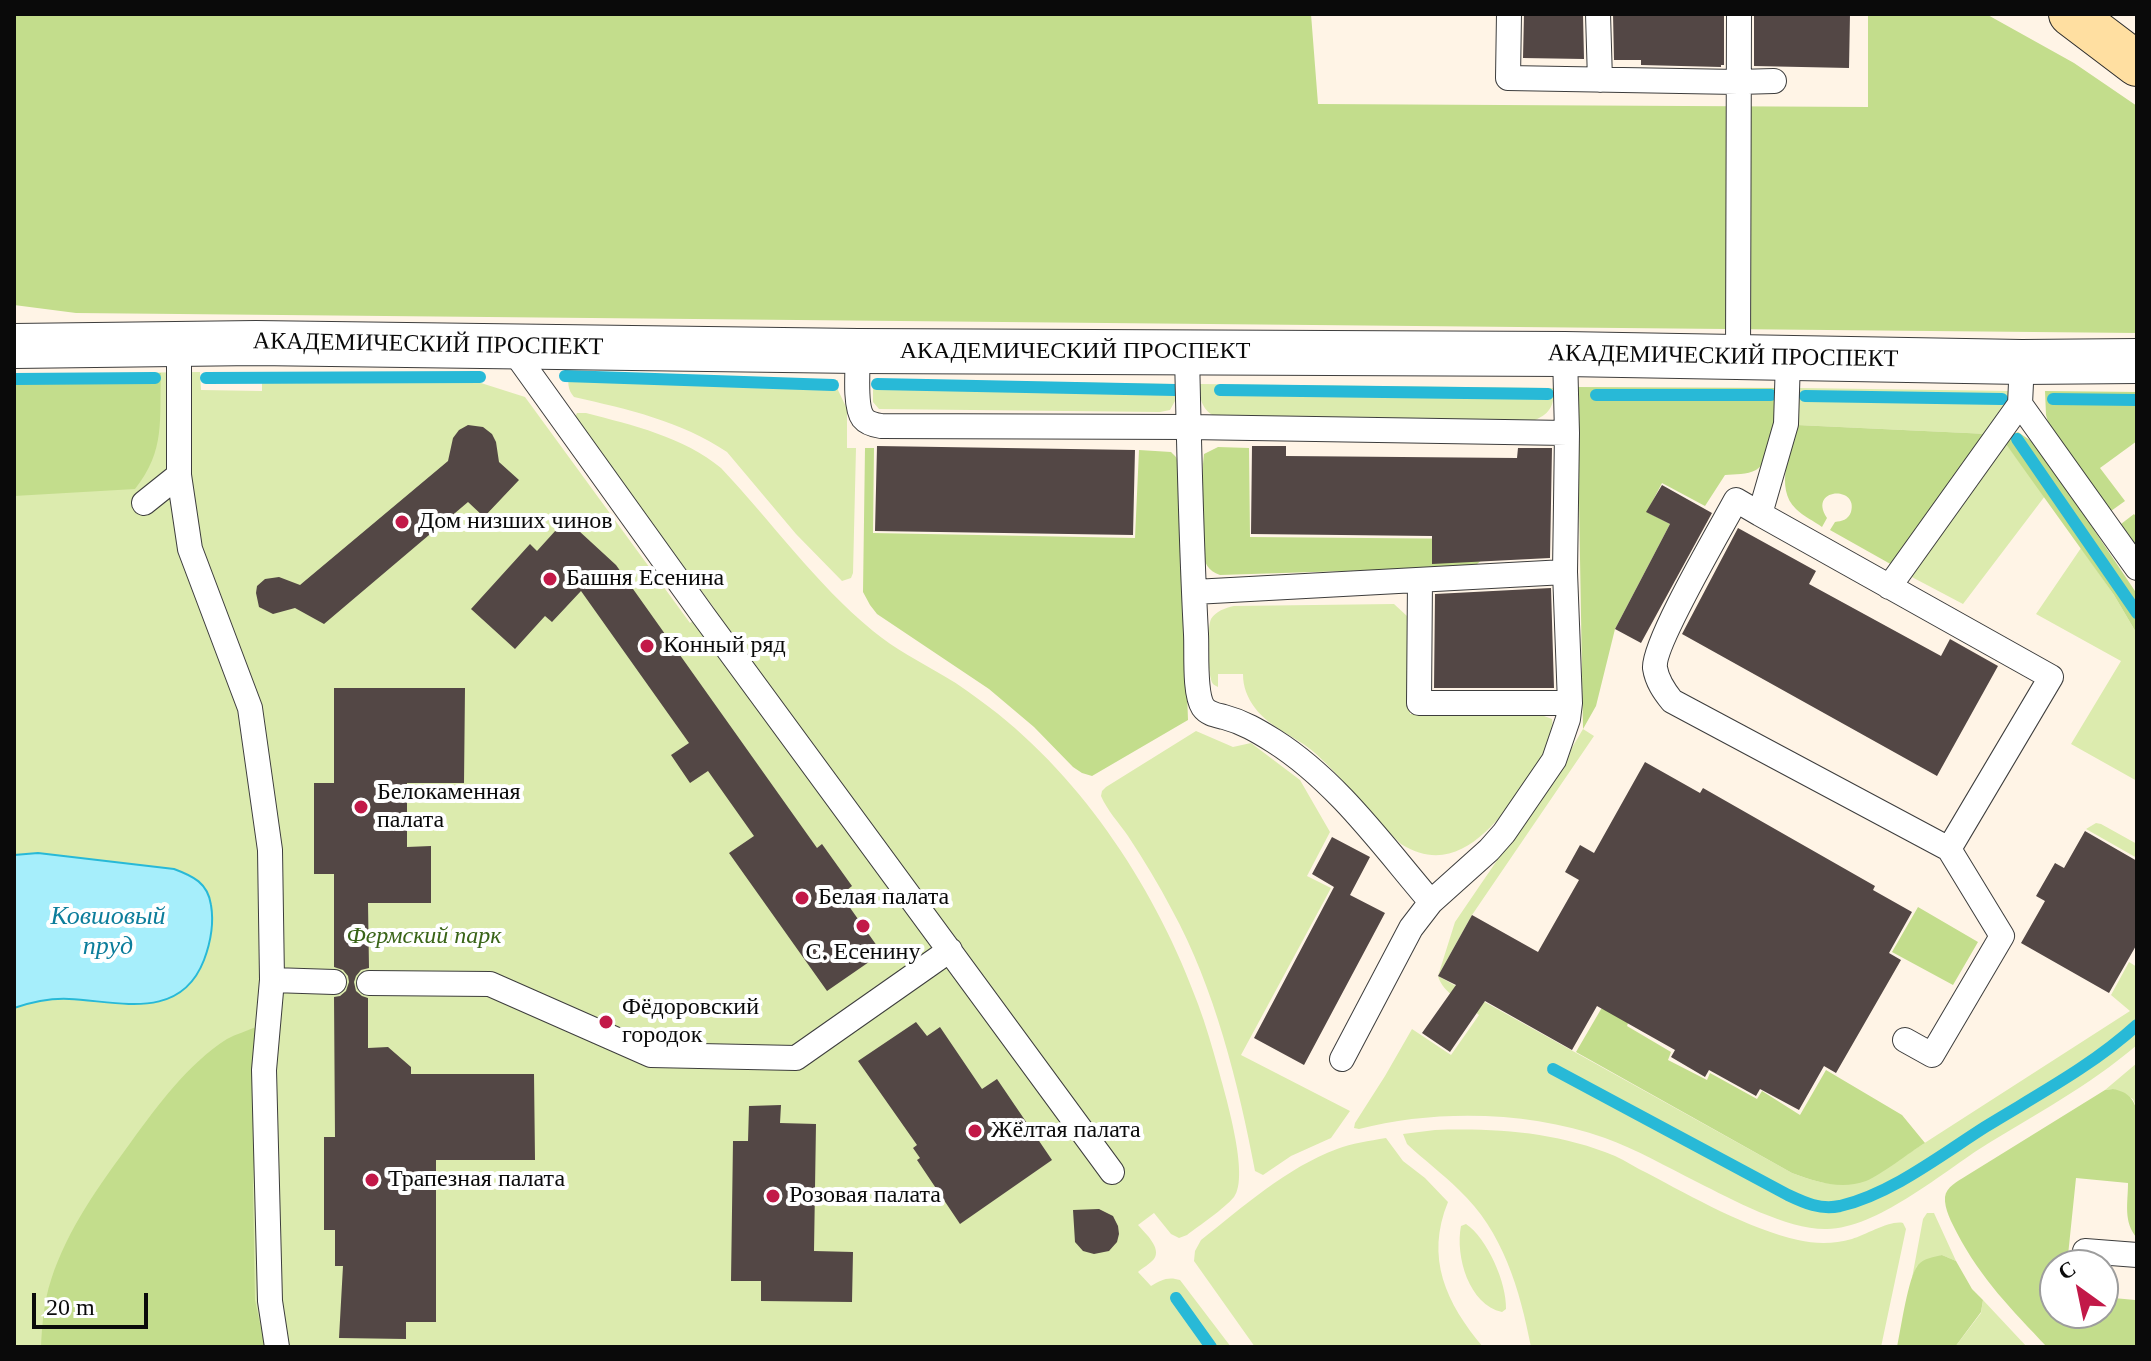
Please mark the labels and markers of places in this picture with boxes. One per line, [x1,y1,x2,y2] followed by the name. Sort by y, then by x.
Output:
[418,508,613,536] place label: Дом низших чинов
[393,513,411,531] marker: Дом низших чинов
[566,565,724,593] place label: Башня Есенина
[541,570,559,588] marker: Башня Есенина
[663,632,786,660] place label: Конный ряд
[638,637,656,655] marker: Конный ряд
[377,779,521,835] place label: Белокаменная палата
[352,798,370,816] marker: Белокаменная палата
[818,884,949,912] place label: Белая палата
[793,889,811,907] marker: Белая палата
[854,917,872,935] marker: С. Есенину
[806,939,920,967] place label: С. Есенину
[622,994,759,1050] place label: Фёдоровский городок
[597,1013,615,1031] marker: Фёдоровский городок
[991,1117,1141,1145] place label: Жёлтая палата
[966,1122,984,1140] marker: Жёлтая палата
[388,1166,565,1194] place label: Трапезная палата
[363,1171,381,1189] marker: Трапезная палата
[789,1182,941,1210] place label: Розовая палата
[764,1187,782,1205] marker: Розовая палата

